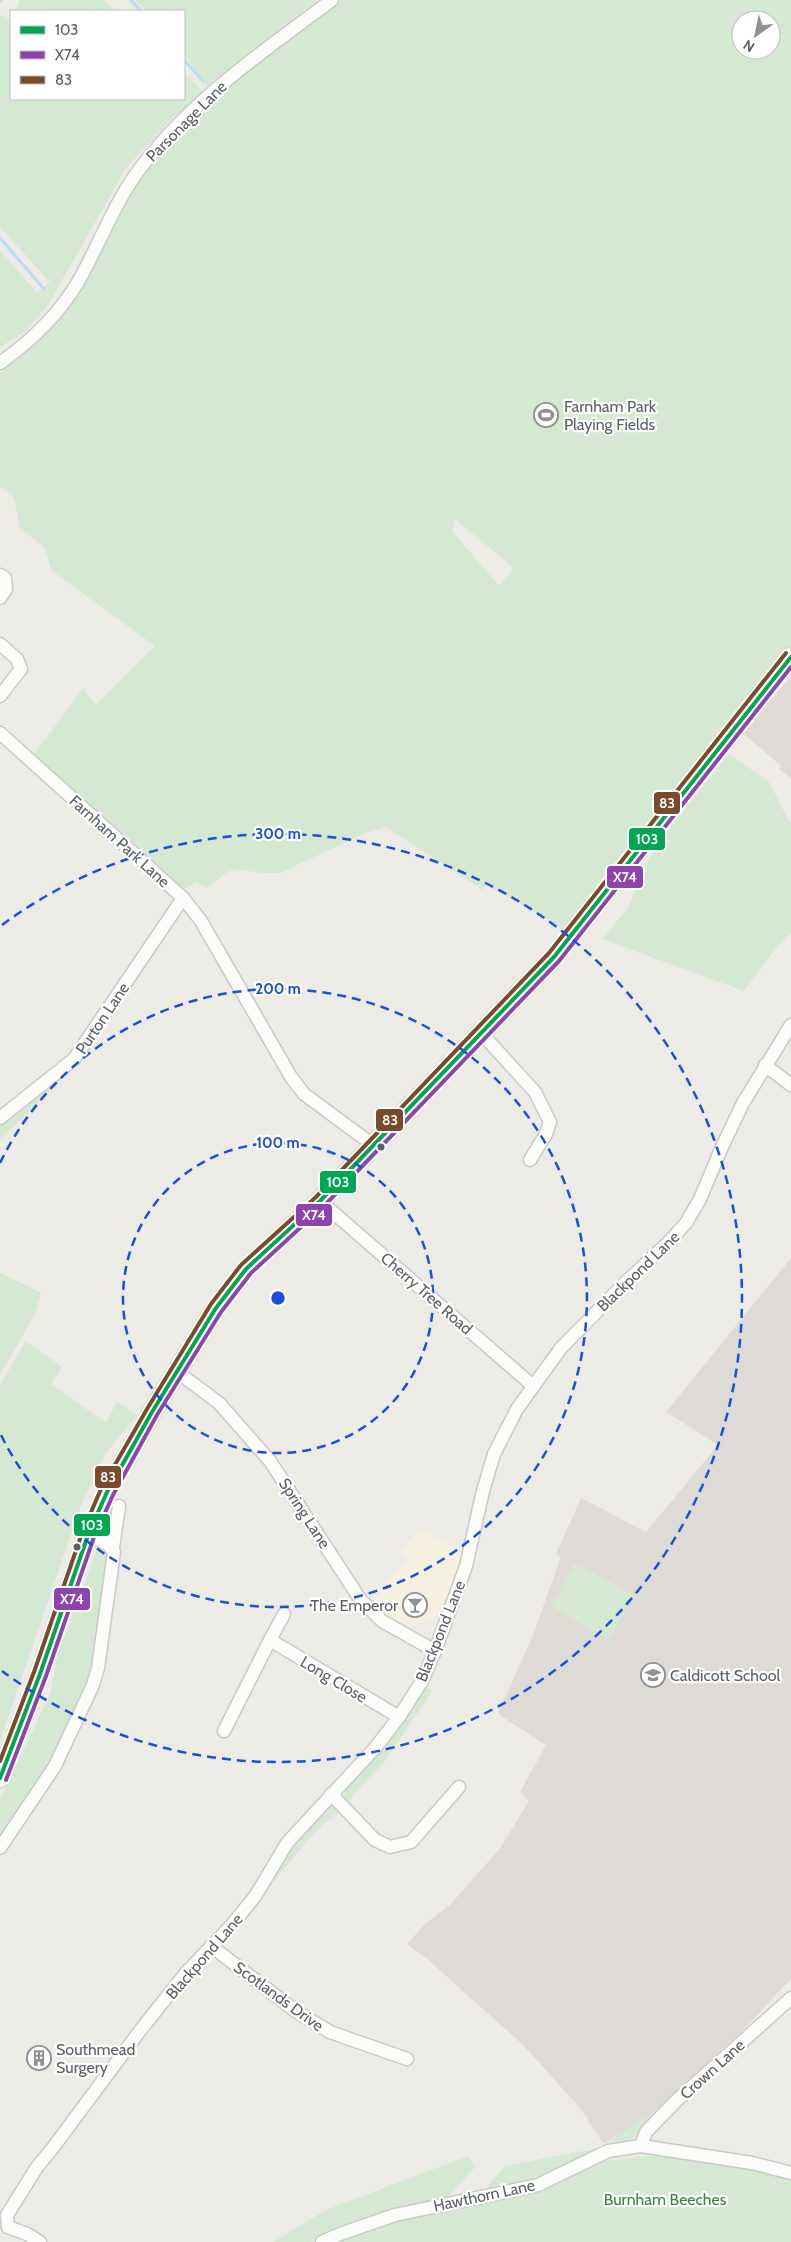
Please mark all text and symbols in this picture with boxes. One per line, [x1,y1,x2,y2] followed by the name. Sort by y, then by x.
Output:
[10,10,185,100] legend
[731,10,781,60] north arrow
[55,21,78,39] text: 103
[740,36,758,56] text: N
[55,46,80,64] text: X74
[55,71,72,89] text: 83
[142,77,231,166] street label: Parsonage Lane
[564,397,657,434] place label: Farnham Park Playing Fields
[533,402,559,428] sports icon: Farnham Park Playing Fields
[66,791,174,891] street label: Farnham Park Lane
[653,791,681,815] line badge: 83
[659,794,675,812] text: 83
[255,825,301,843] text: 300 m
[628,827,666,851] line badge: 103
[636,830,658,848] text: 103
[606,865,644,889] line badge: X74
[612,868,637,886] text: X74
[72,979,133,1058] street label: Purton Lane
[255,980,301,998] text: 200 m
[375,1108,404,1132] line badge: 83
[382,1111,398,1129] text: 83
[256,1134,300,1152] text: 100 m
[376,1142,386,1152] unlabelled marker
[319,1170,357,1194] line badge: 103
[327,1173,349,1191] text: 103
[295,1203,333,1227] line badge: X74
[301,1206,326,1224] text: X74
[593,1227,684,1315] street label: Blackpond Lane
[377,1248,476,1338] street label: Cherry Tree Road
[269,1289,287,1307] centre of rings
[94,1465,122,1489] line badge: 83
[100,1468,116,1486] text: 83
[275,1475,334,1552] street label: Spring Lane
[73,1513,111,1537] line badge: 103
[81,1516,103,1534] text: 103
[72,1542,82,1552] unlabelled marker
[412,1578,469,1684] street label: Blackpond Lane
[53,1587,91,1611] line badge: X74
[59,1590,84,1608] text: X74
[402,1592,428,1618] bar icon: The Emperor
[311,1596,399,1615] place label: The Emperor
[297,1652,370,1707] street label: Long Close
[640,1662,666,1688] school or university icon: Caldicott School
[670,1666,781,1685] place label: Caldicott School
[162,1910,247,2003] street label: Blackpond Lane
[230,1958,327,2035] street label: Scotlands Drive
[676,2035,749,2103] street label: Crown Lane
[56,2040,135,2077] place label: Southmead Surgery
[26,2045,52,2071] building icon: Southmead Surgery
[432,2175,537,2216] street label: Hawthorn Lane
[604,2190,727,2209] park label: Burnham Beeches

